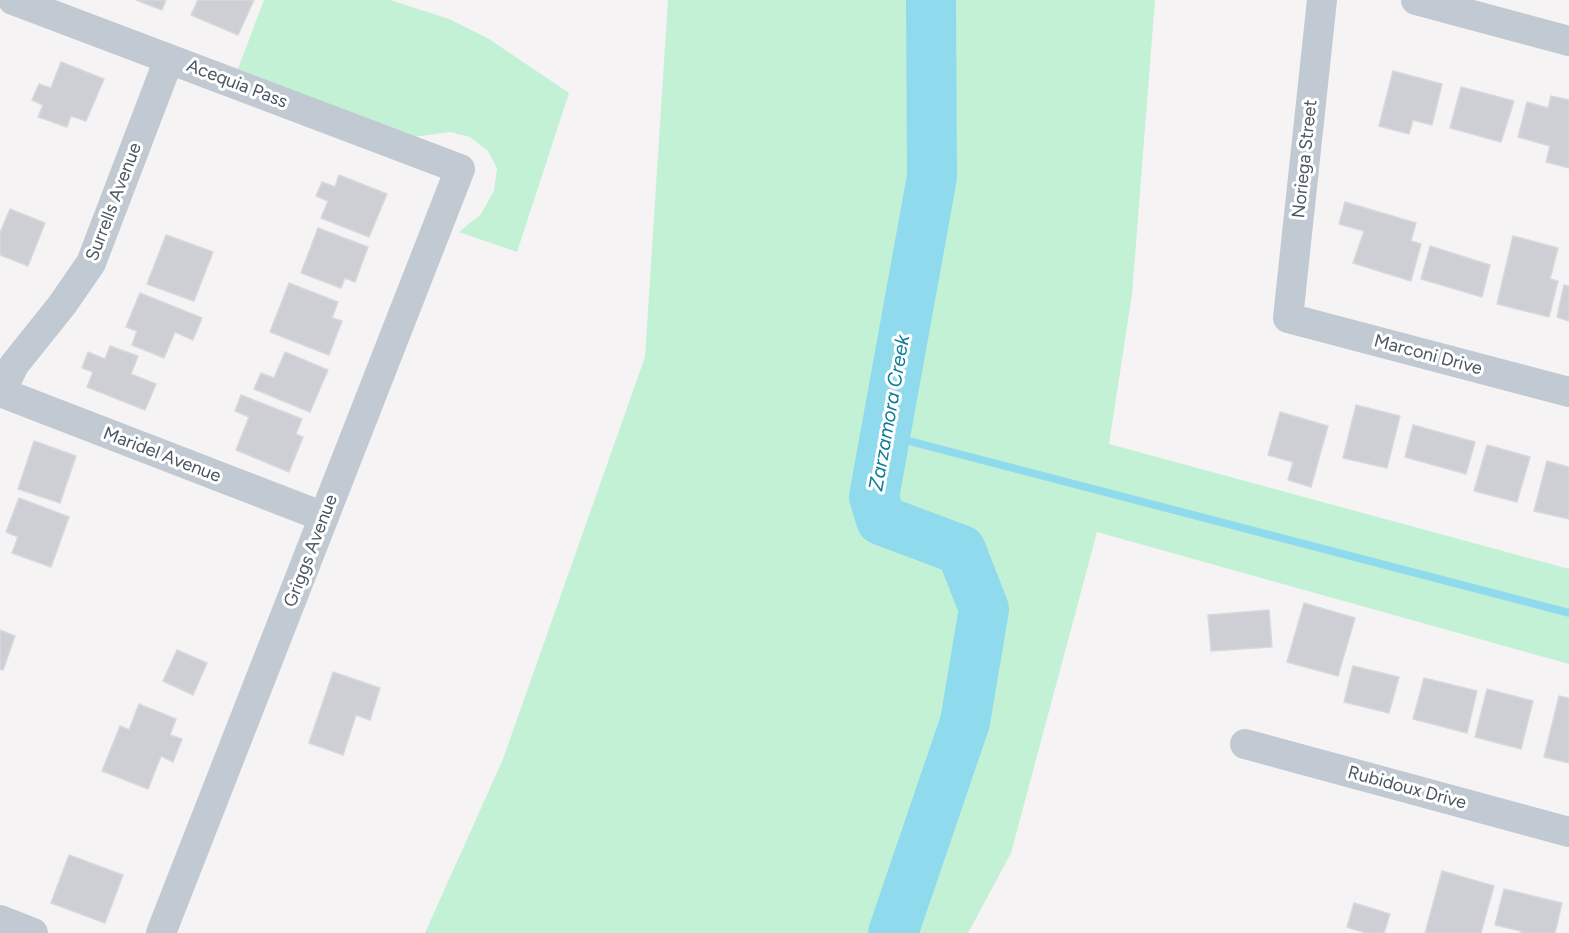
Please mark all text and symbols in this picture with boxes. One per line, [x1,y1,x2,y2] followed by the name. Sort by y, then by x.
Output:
[184,55,290,113] street label: Acequia Pass
[1288,99,1322,219] street label: Noriega Street
[82,140,146,264] street label: Surrells Avenue
[1372,330,1484,380] street label: Marconi Drive
[864,333,916,493] water label: Zarzamora Creek
[100,423,224,487] street label: Maridel Avenue
[280,492,342,610] street label: Griggs Avenue
[1345,762,1469,814] street label: Rubidoux Drive

